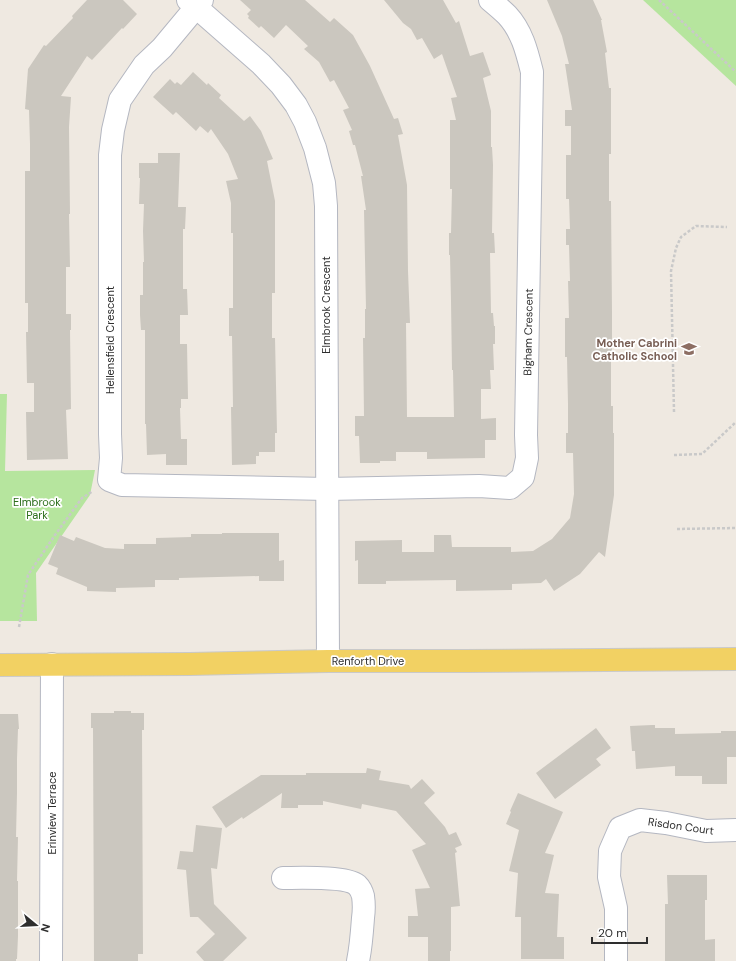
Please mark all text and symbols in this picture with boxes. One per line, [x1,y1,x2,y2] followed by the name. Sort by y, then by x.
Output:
[319,256,333,354] street label: Elmbrook Crescent
[103,286,117,394] street label: Hellensfield Crescent
[520,288,536,376] street label: Bigham Crescent
[593,336,677,363] place label: Mother Cabrini Catholic School
[680,340,698,358] school or university icon: Mother Cabrini Catholic School
[13,495,61,522] park label: Elmbrook Park
[332,654,404,668] street label: Renforth Drive
[45,771,59,855] street label: Erinview Terrace
[647,814,715,838] street label: Risdon Court
[16,905,56,945] north arrow
[592,919,647,945] scale bar
[38,922,53,934] text: N
[598,925,627,941] text: 20 m

